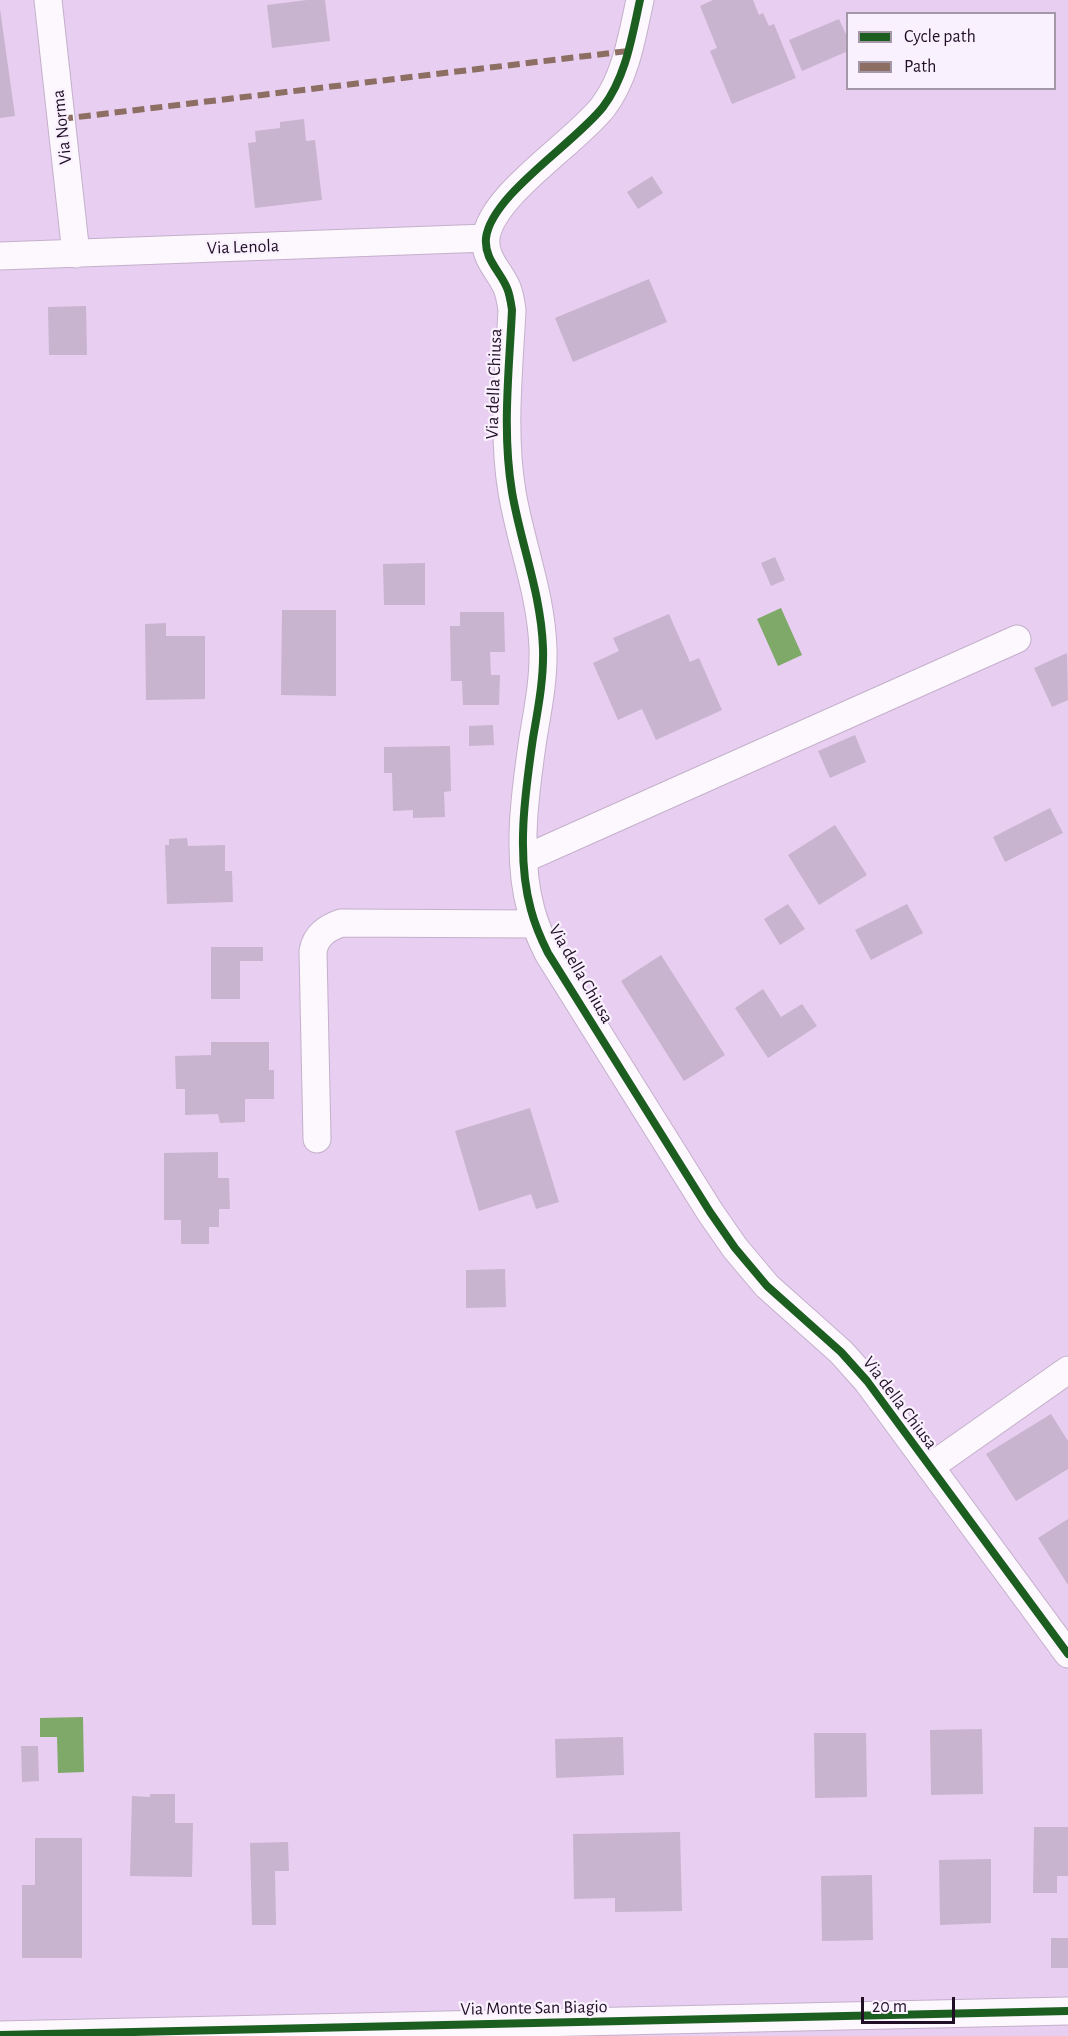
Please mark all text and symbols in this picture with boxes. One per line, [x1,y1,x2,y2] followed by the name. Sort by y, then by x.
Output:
[846,12,1056,90] legend
[904,28,976,46] text: Cycle path
[904,58,936,76] text: Path
[47,89,77,165] street label: Via Norma
[207,235,279,259] street label: Via Lenola
[481,328,507,440] street label: Via della Chiusa
[544,921,618,1027] street label: Via della Chiusa
[858,1352,942,1454] street label: Via della Chiusa
[864,1985,958,2023] scale bar
[460,1996,608,2020] street label: Via Monte San Biagio
[872,1998,907,2016] text: 20 m

